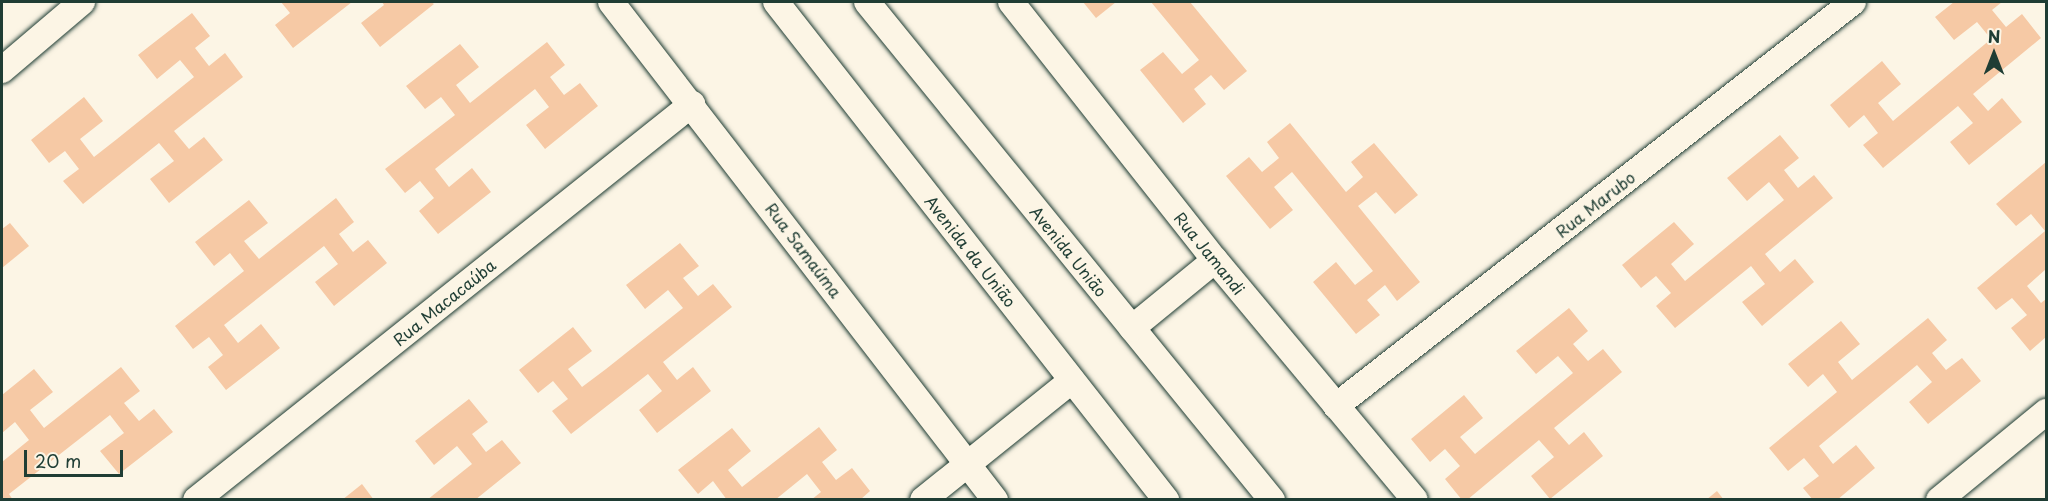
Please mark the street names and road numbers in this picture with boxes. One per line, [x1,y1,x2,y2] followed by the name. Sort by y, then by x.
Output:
[1551,167,1639,241] street label: Rua Marubo
[922,192,1020,310] street label: Avenida da União
[762,199,846,301] street label: Rua Samaúma
[1026,202,1112,300] street label: Avenida União
[1170,207,1250,299] street label: Rua Jamandi
[389,255,499,349] street label: Rua Macacaúba

